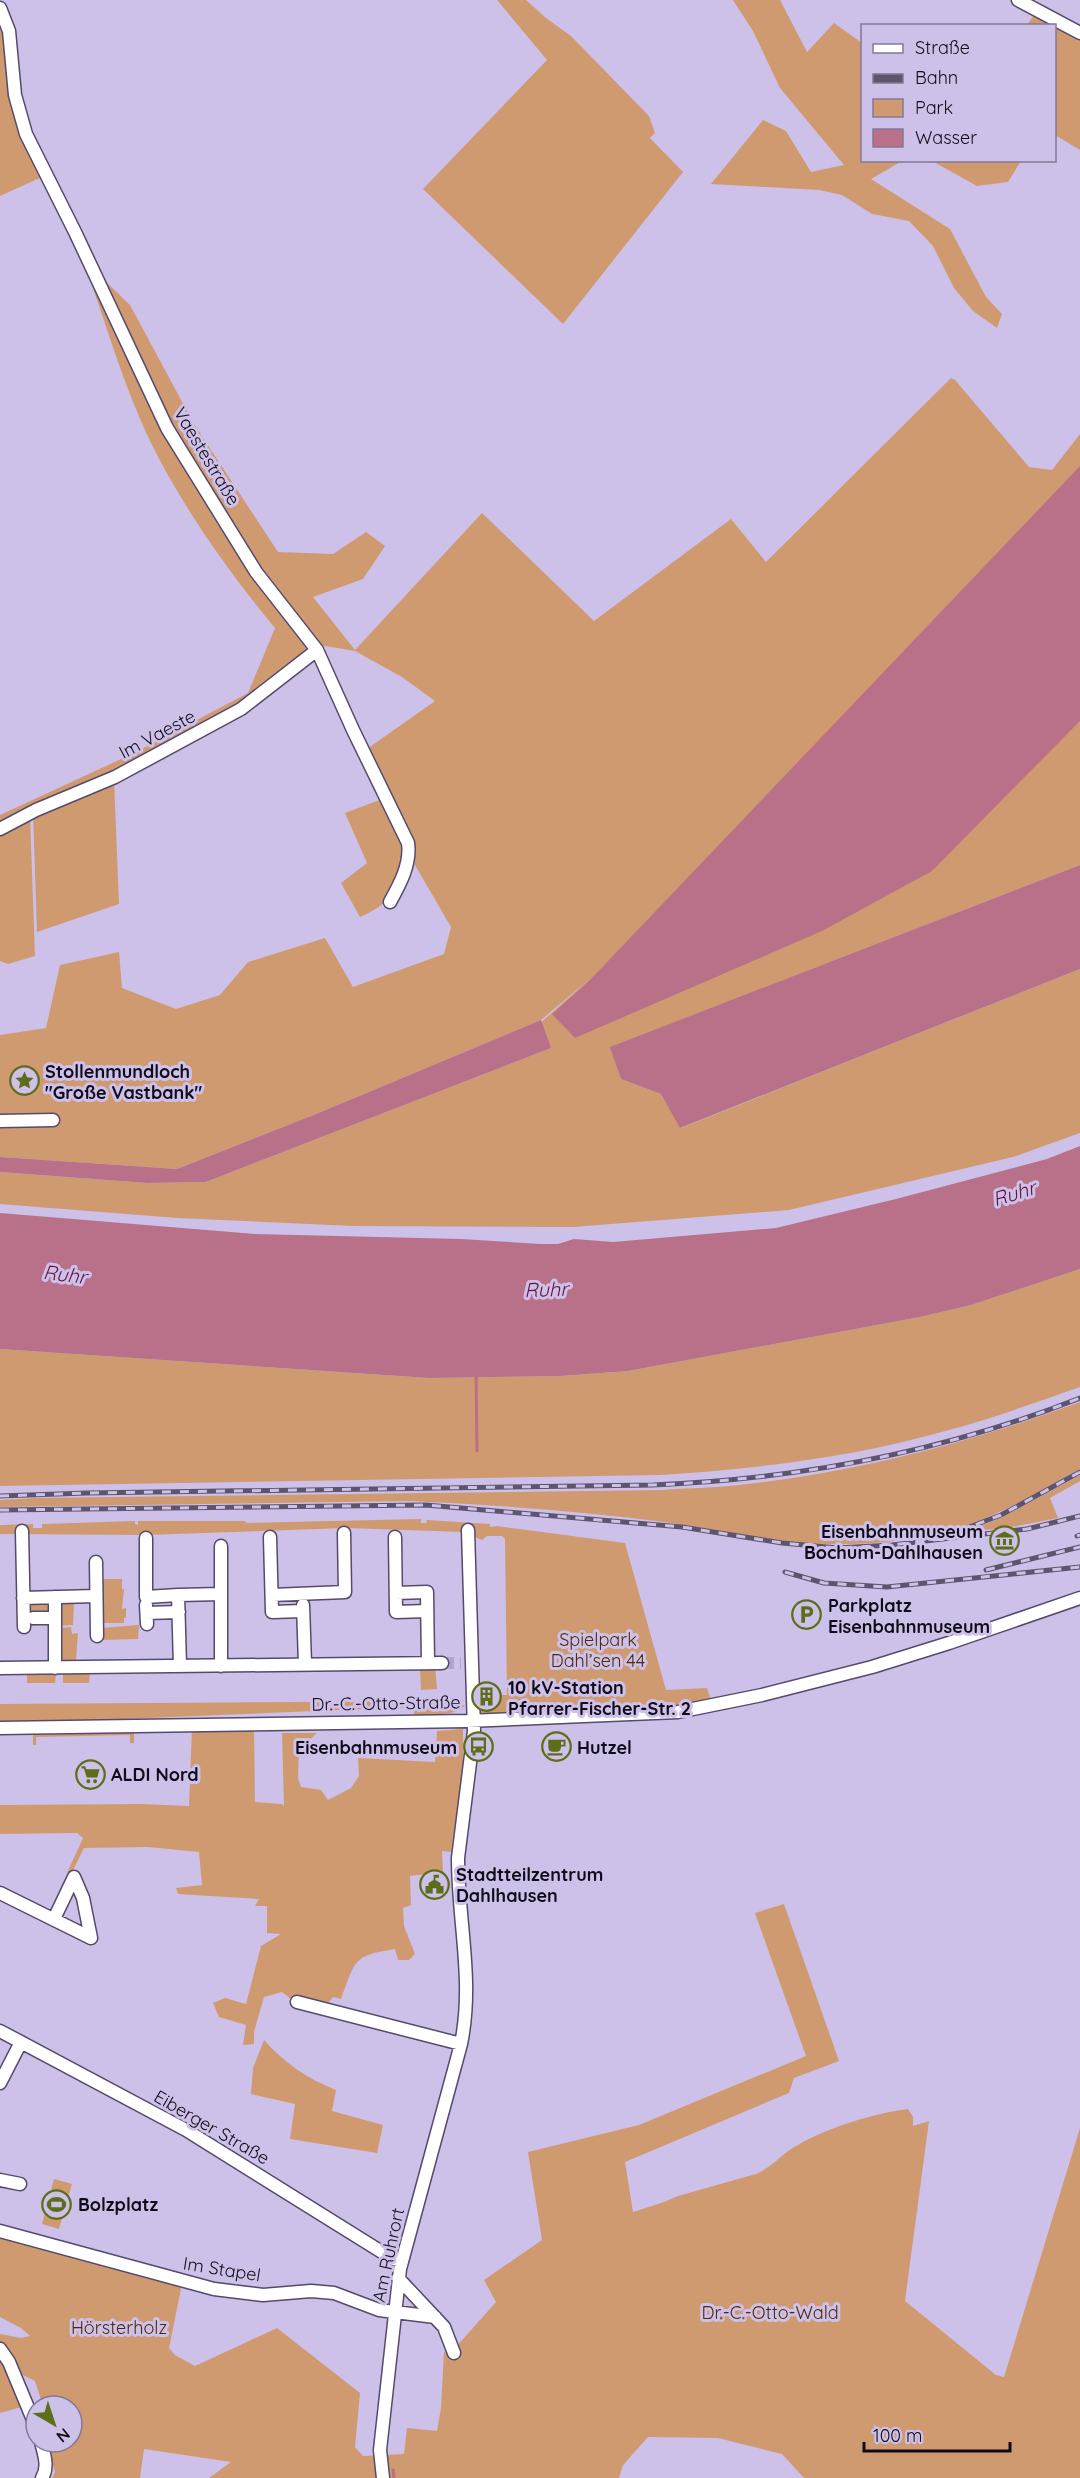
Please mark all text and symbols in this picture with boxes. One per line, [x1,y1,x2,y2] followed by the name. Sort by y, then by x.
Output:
[861,24,1056,162] legend
[915,36,970,59] text: Straße
[915,66,958,89] text: Bahn
[915,96,953,119] text: Park
[915,126,977,149] text: Wasser
[169,403,245,509] street label: Vaestestraße
[115,704,199,764] street label: Im Vaeste
[45,1060,202,1104] place label: Stollenmundloch "Große Vastbank"
[8,1065,40,1097] place icon: Stollenmundloch "Große Vastbank"
[989,1174,1041,1211] water label: Ruhr
[42,1259,90,1289] water label: Ruhr
[524,1276,571,1302] water label: Ruhr
[804,1520,983,1564] place label: Eisenbahnmuseum Bochum-Dahlhausen
[988,1525,1020,1557] museum icon: Eisenbahnmuseum Bochum-Dahlhausen
[828,1594,990,1638] place label: Parkplatz Eisenbahnmuseum
[791,1599,823,1631] parking icon: Parkplatz Eisenbahnmuseum
[551,1628,645,1672] park label: Spielpark Dahl’sen 44
[508,1676,691,1720] place label: 10 kV-Station Pfarrer-Fischer-Str. 2
[471,1681,503,1713] building icon: 10 kV-Station Pfarrer-Fischer-Str. 2
[311,1690,461,1716] street label: Dr.-C.-Otto-Straße
[462,1731,494,1763] bus stop icon: Eisenbahnmuseum
[540,1731,572,1763] cafe icon: Hutzel
[295,1736,457,1759] place label: Eisenbahnmuseum
[577,1736,632,1759] place label: Hutzel
[74,1758,106,1790] supermarket icon: ALDI Nord
[111,1763,199,1786] place label: ALDI Nord
[456,1863,603,1907] place label: Stadtteilzentrum Dahlhausen
[419,1868,451,1900] public building icon: Stadtteilzentrum Dahlhausen
[150,2085,274,2169] street label: Eiberger Straße
[41,2188,73,2220] sports icon: Bolzplatz
[78,2193,158,2216] place label: Bolzplatz
[367,2206,409,2304] street label: Am Ruhrort
[182,2252,262,2286] street label: Im Stapel
[701,2301,839,2324] park label: Dr.-C.-Otto-Wald
[71,2316,167,2339] park label: Hörsterholz
[24,2394,84,2454] north arrow
[864,2415,1010,2453] scale bar
[53,2424,74,2447] text: N
[873,2424,922,2447] text: 100 m

